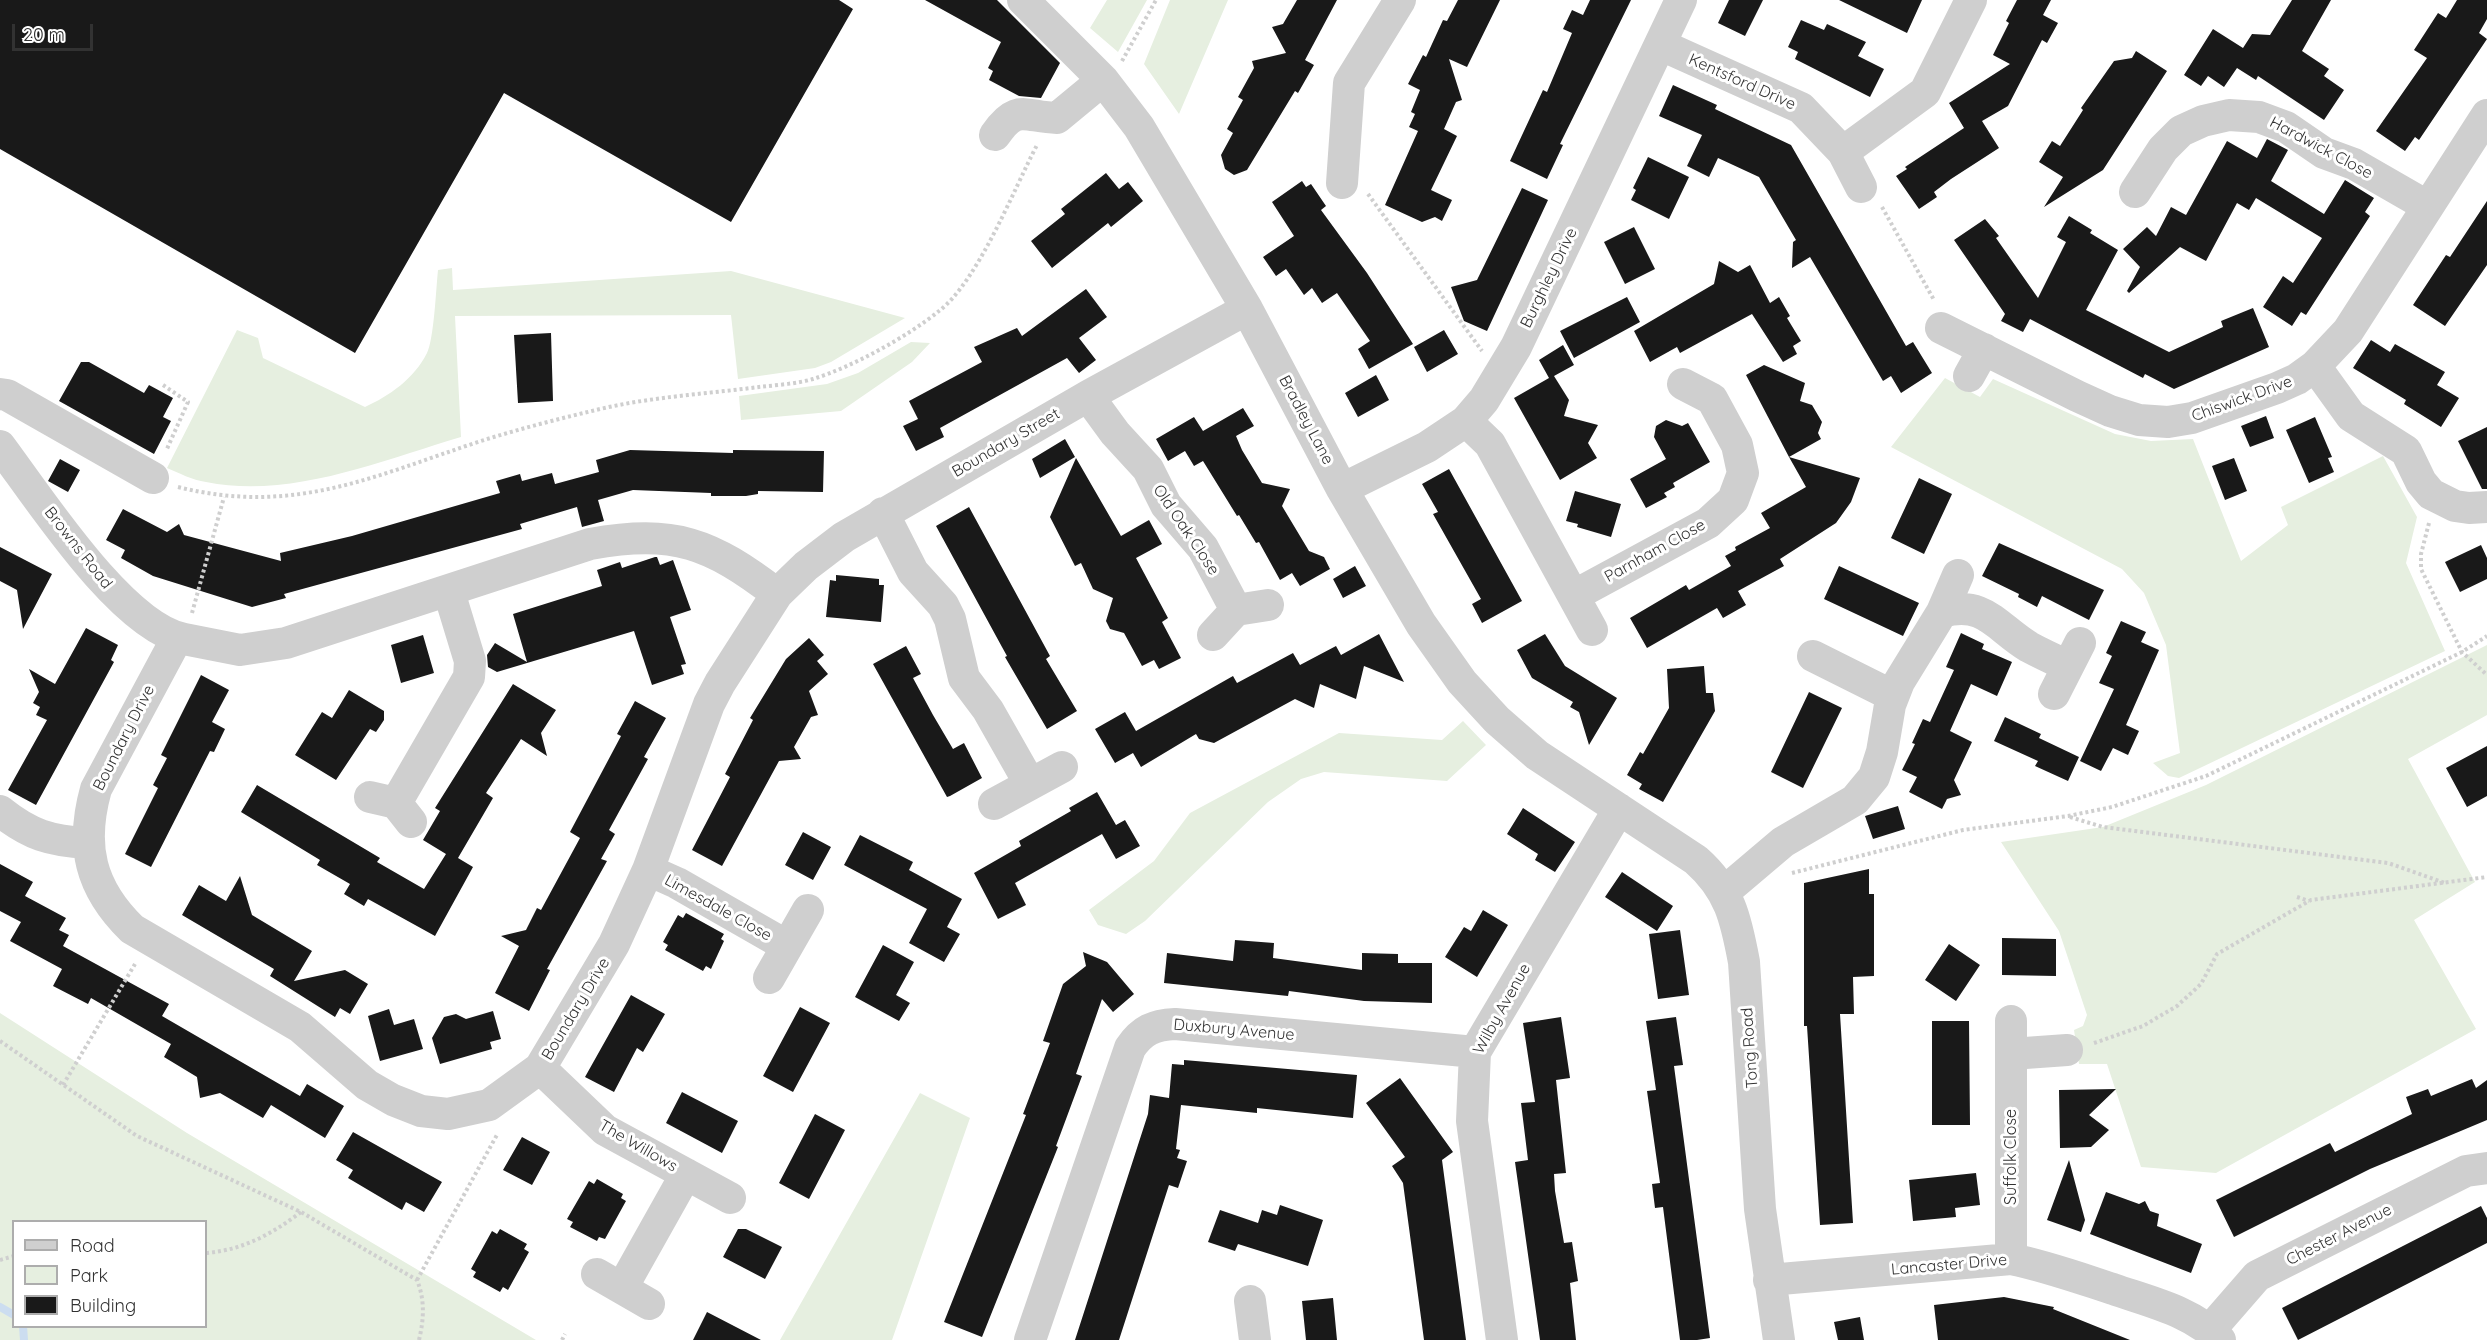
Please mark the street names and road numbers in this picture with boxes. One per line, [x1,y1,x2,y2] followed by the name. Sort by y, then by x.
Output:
[1685,50,1799,114] street label: Kentsford Drive
[2266,113,2376,183] street label: Hardwick Close
[1516,225,1582,331] street label: Burghley Drive
[1274,372,1338,468] street label: Bradley Lane
[2189,372,2295,426] street label: Chiswick Drive
[949,404,1063,482] street label: Boundary Street
[1149,481,1223,579] street label: Old Oak Close
[40,503,116,593] street label: Browns Road
[1601,515,1709,587] street label: Parnham Close
[89,682,159,794] street label: Boundary Drive
[661,871,775,945] street label: Limesdale Close
[538,954,614,1064] street label: Boundary Drive
[1469,960,1535,1058] street label: Wilby Avenue
[1738,1007,1762,1089] street label: Tong Road
[1173,1015,1295,1045] street label: Duxbury Avenue
[2001,1109,2021,1205] street label: Suffolk Close
[595,1116,681,1176] street label: The Willows
[2283,1200,2395,1270] street label: Chester Avenue
[1890,1250,2008,1280] street label: Lancaster Drive

